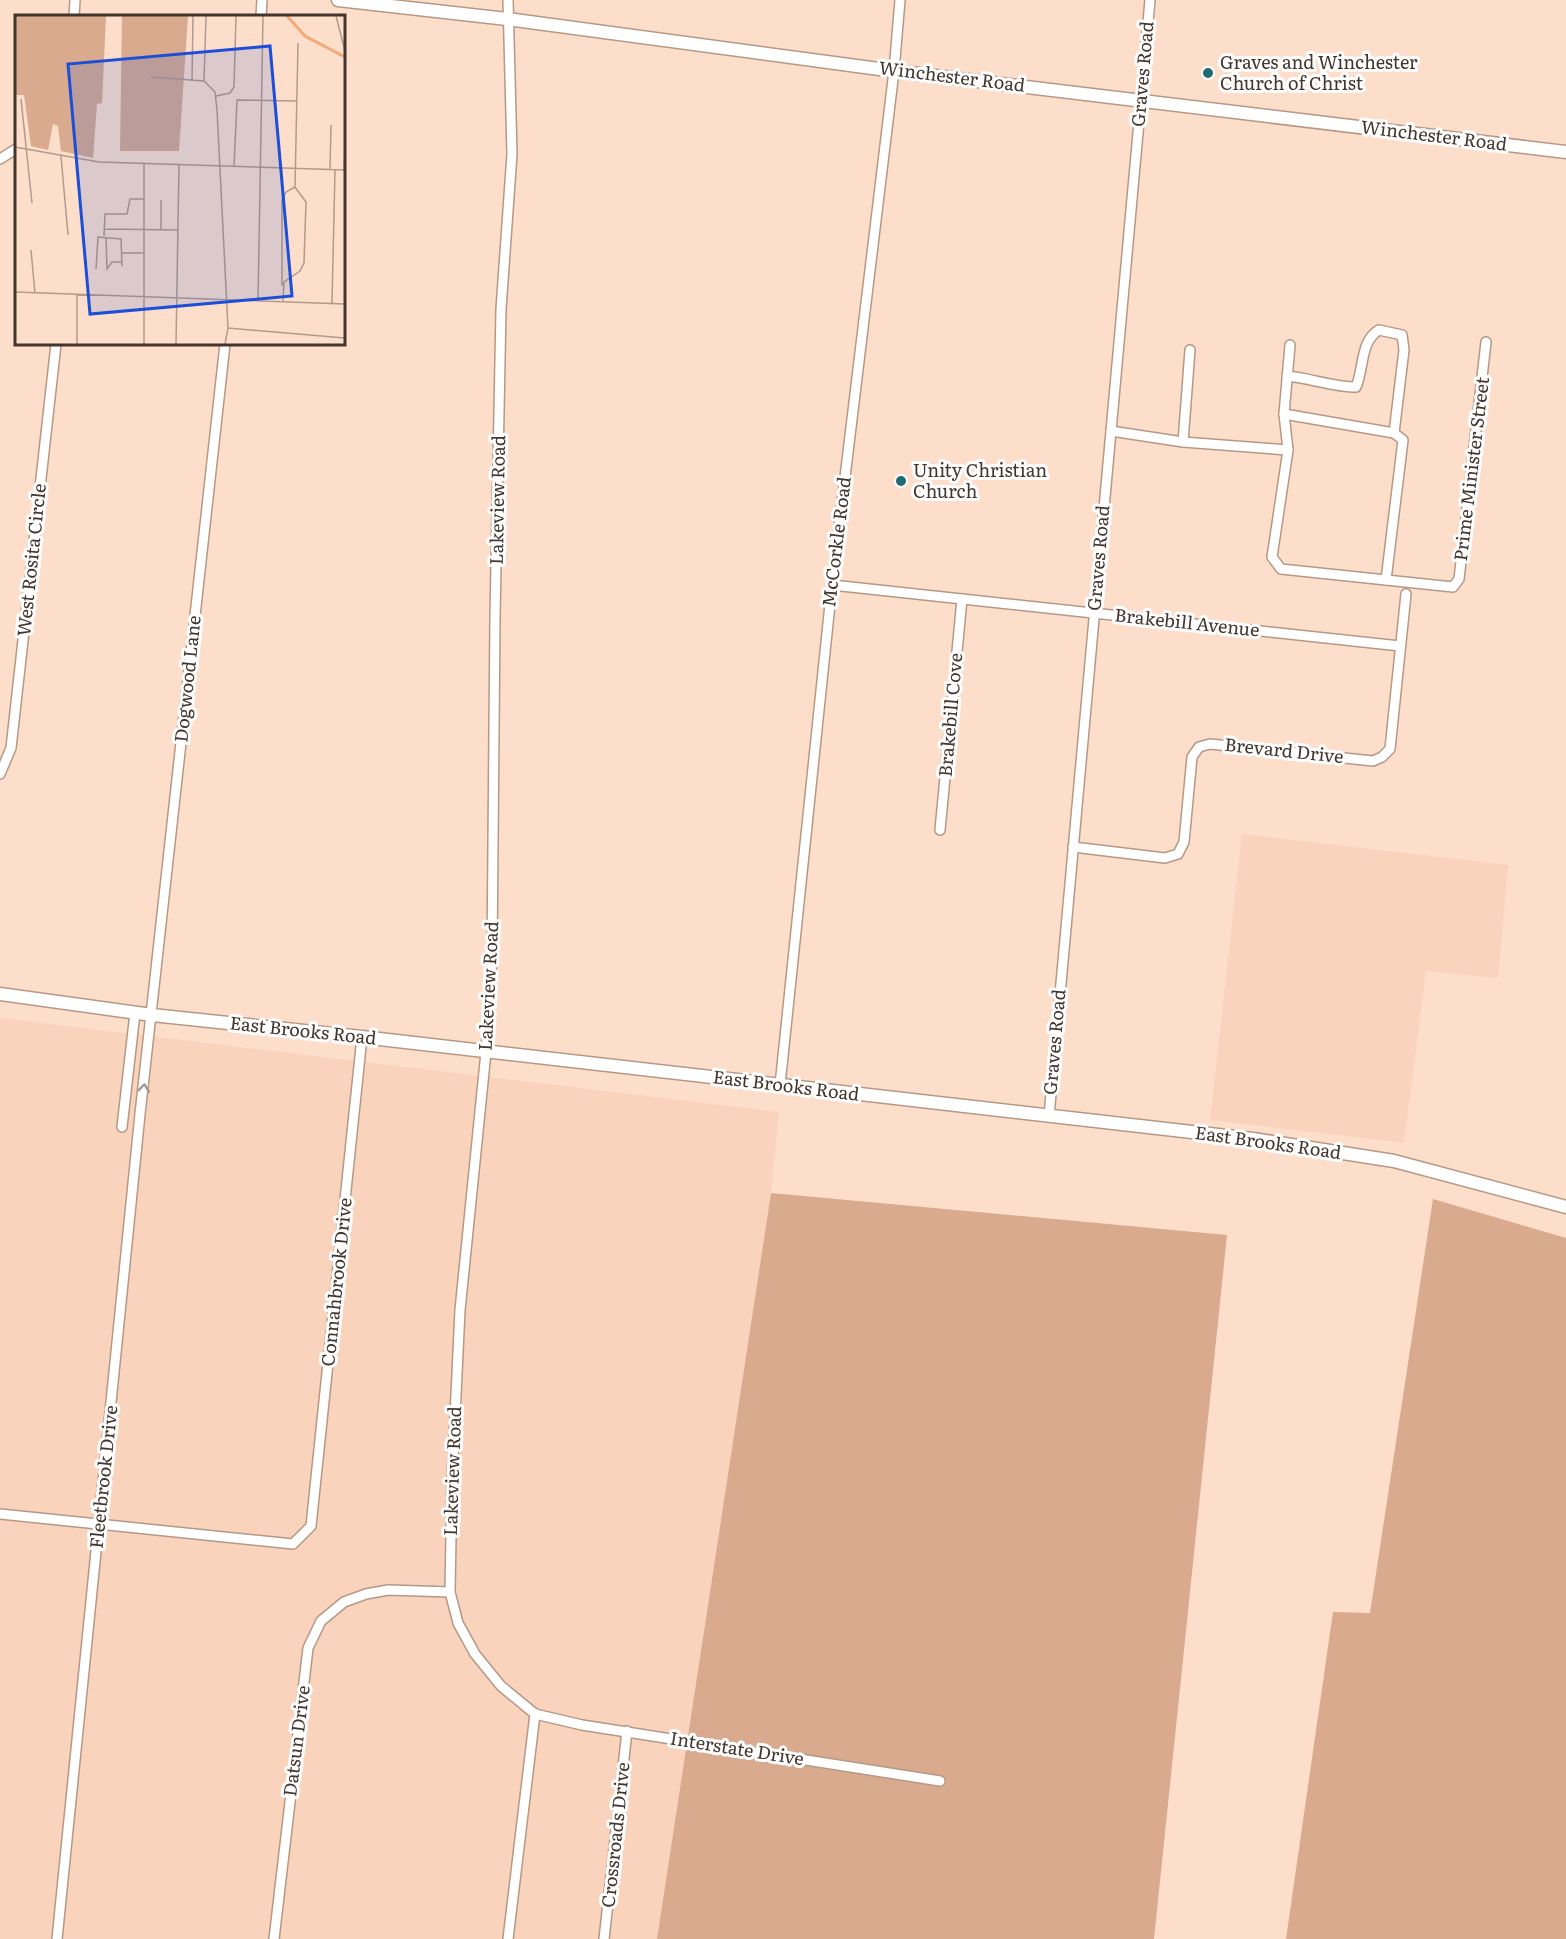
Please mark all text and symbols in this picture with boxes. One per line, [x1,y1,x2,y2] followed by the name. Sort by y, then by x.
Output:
[15,15,345,345] inset map
[1123,20,1160,128] street label: Graves Road
[1220,48,1418,96] place label: Graves and Winchester Church of Christ
[878,53,1027,98] street label: Winchester Road
[1201,66,1215,80] marker: Graves and Winchester Church of Christ
[1360,112,1509,157] street label: Winchester Road
[1446,374,1495,562] street label: Prime Minister Street
[482,435,511,565] street label: Lakeview Road
[913,456,1047,504] place label: Unity Christian Church
[894,474,908,488] marker: Unity Christian Church
[814,475,857,609] street label: McCorkle Road
[9,482,52,638] street label: West Rosita Circle
[1079,504,1116,612] street label: Graves Road
[1113,600,1261,643] street label: Brakebill Avenue
[166,614,207,744] street label: Dogwood Lane
[931,652,968,778] street label: Brakebill Cove
[1223,730,1345,769] street label: Brevard Drive
[471,921,504,1051] street label: Lakeview Road
[1035,988,1072,1096] street label: Graves Road
[229,1008,378,1051] street label: East Brooks Road
[711,1062,861,1107] street label: East Brooks Road
[137,1083,149,1092] one-way arrow
[1193,1118,1343,1165] street label: East Brooks Road
[313,1196,358,1368] street label: Connahbrook Drive
[82,1404,123,1550] street label: Fleetbrook Drive
[436,1406,467,1536] street label: Lakeview Road
[275,1684,316,1798] street label: Datsun Drive
[668,1724,806,1771] street label: Interstate Drive
[593,1761,636,1909] street label: Crossroads Drive

